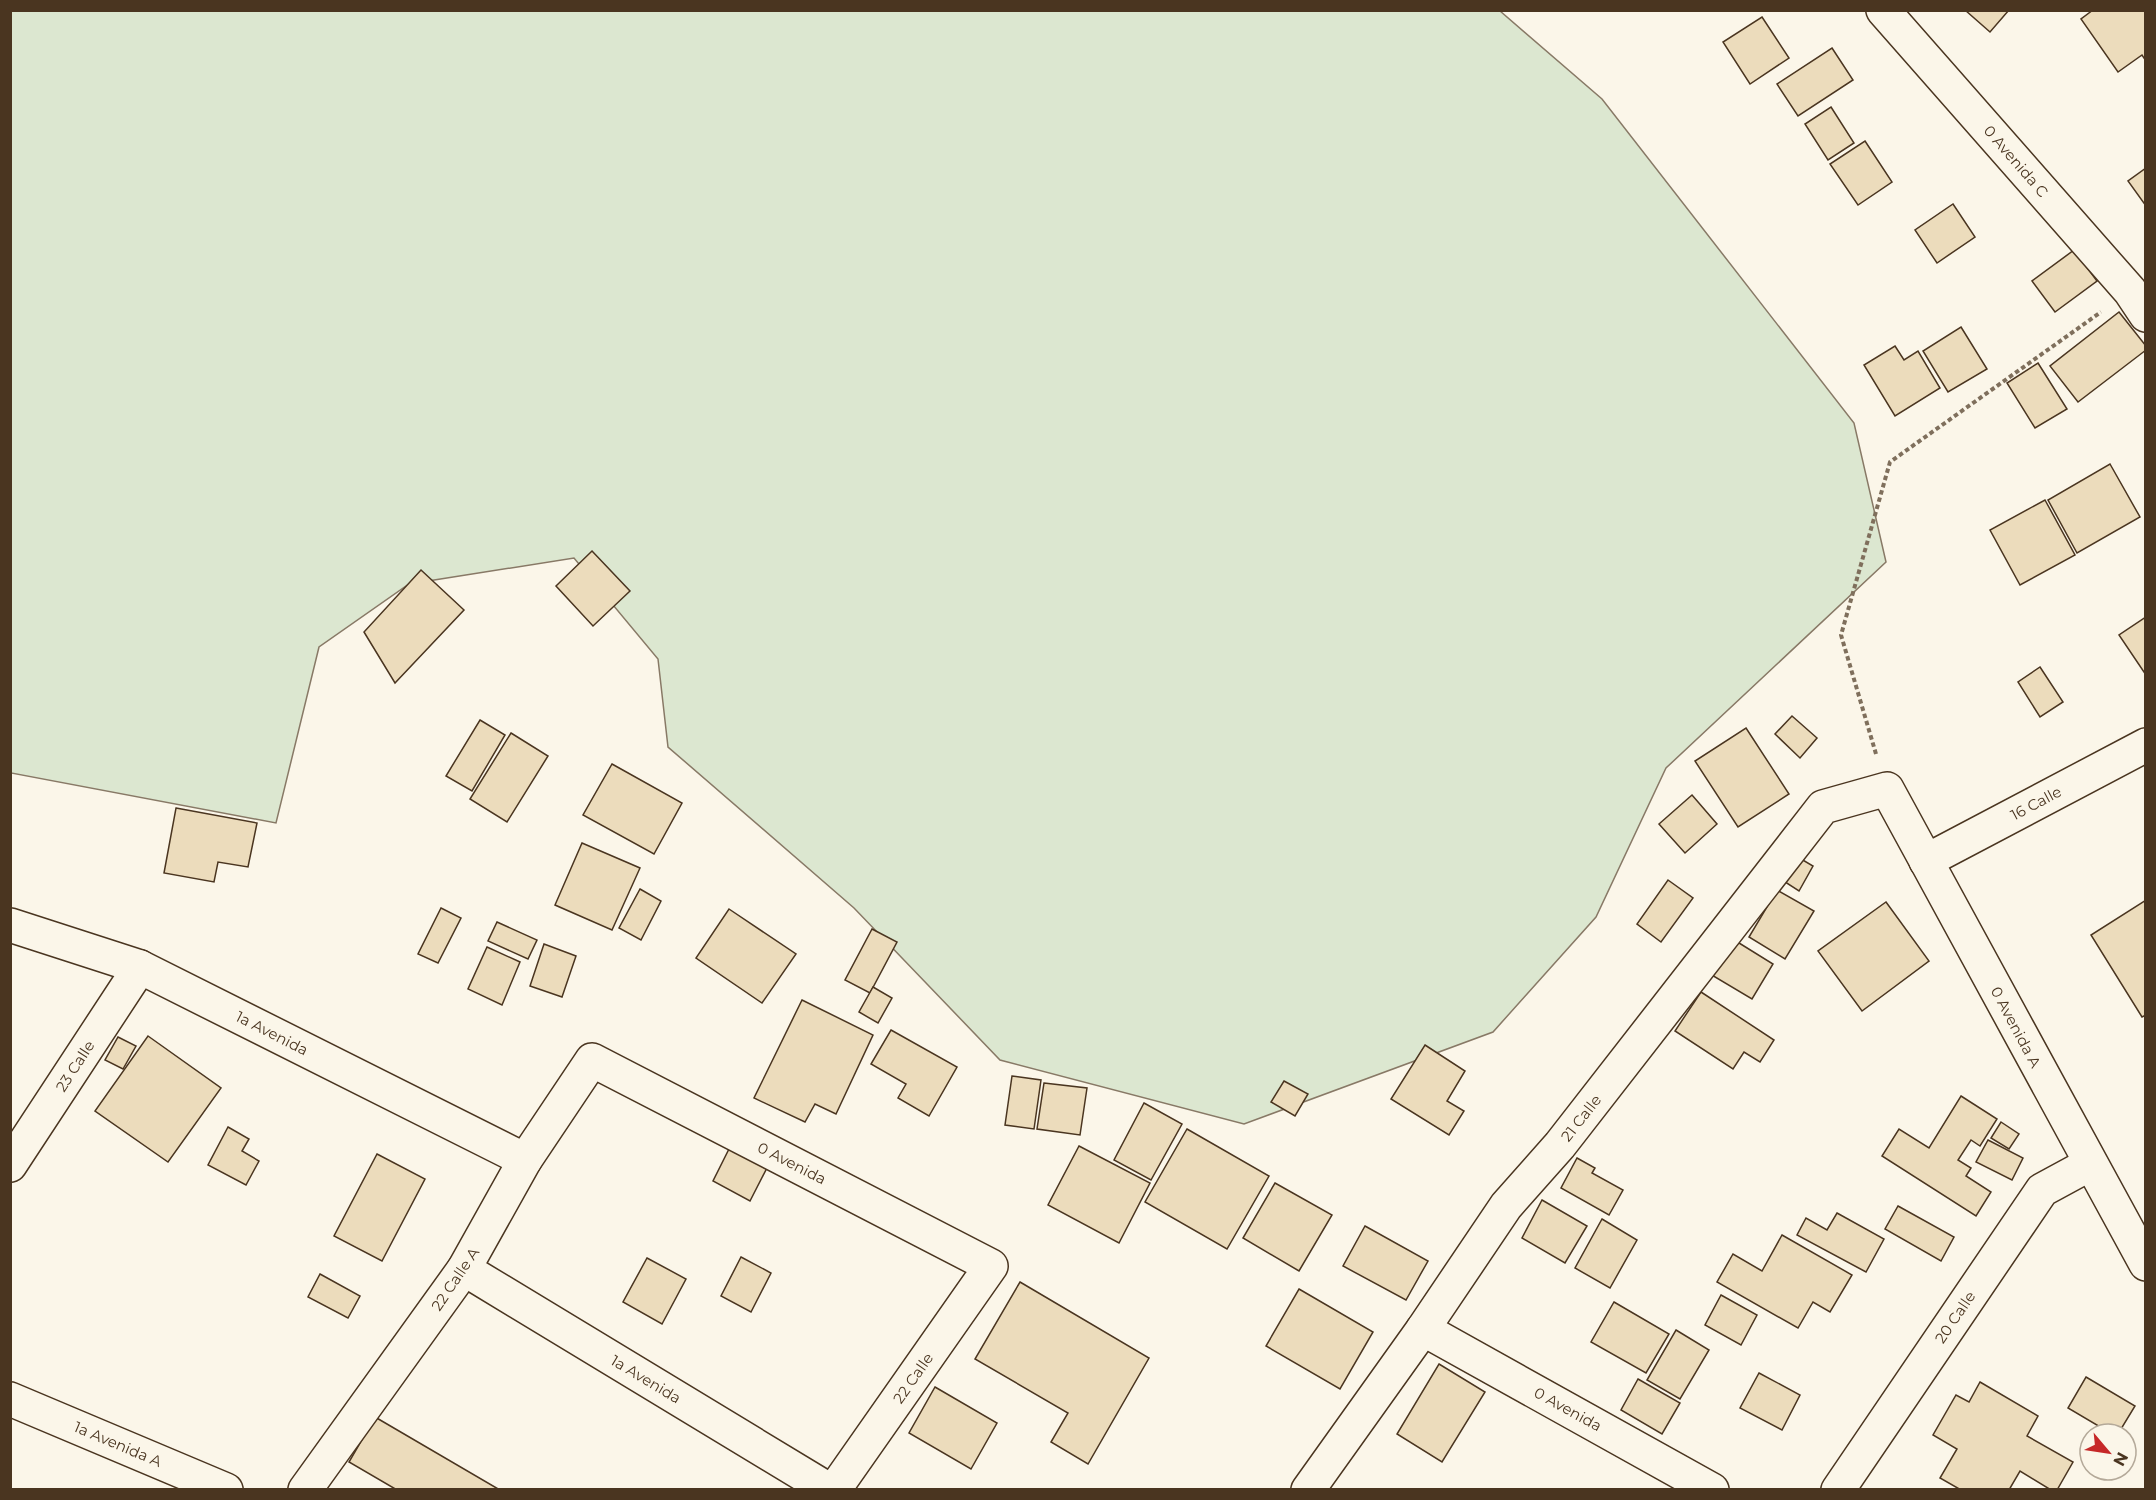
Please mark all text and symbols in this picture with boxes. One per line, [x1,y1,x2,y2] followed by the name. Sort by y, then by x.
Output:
[1980,121,2053,201] street label: 0 Avenida C
[2007,782,2065,824] street label: 16 Calle
[1987,983,2045,1071] street label: 0 Avenida A
[233,1007,311,1059] street label: 1a Avenida
[51,1037,99,1095] street label: 23 Calle
[1557,1091,1605,1145] street label: 21 Calle
[755,1138,829,1188] street label: 0 Avenida
[427,1244,483,1314] street label: 22 Calle A
[1931,1287,1979,1347] street label: 20 Calle
[889,1349,937,1407] street label: 22 Calle
[607,1351,685,1407] street label: 1a Avenida
[1531,1383,1605,1435] street label: 0 Avenida
[71,1417,165,1471] street label: 1a Avenida A
[2078,1422,2138,1482] north arrow
[2109,1449,2132,1469] text: N

